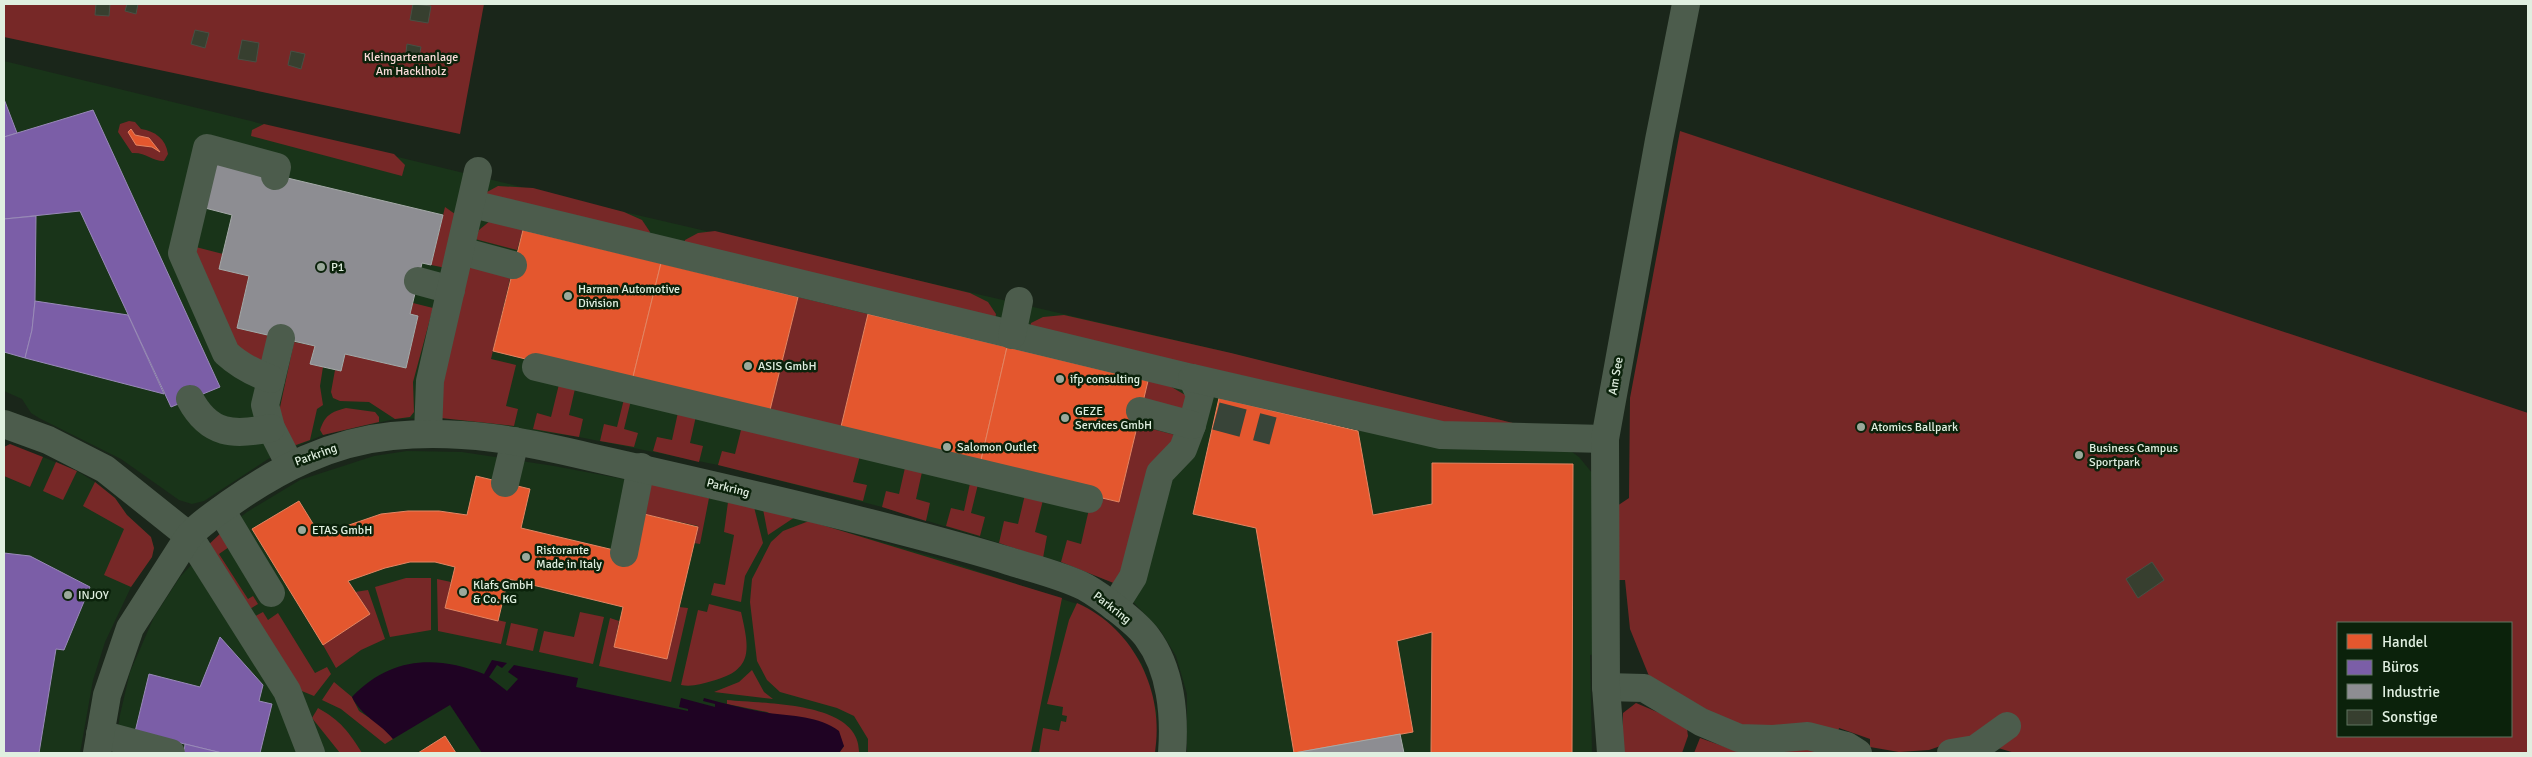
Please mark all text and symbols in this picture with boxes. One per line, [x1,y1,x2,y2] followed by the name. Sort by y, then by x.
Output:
[364,50,458,79] park label: Kleingartenanlage Am Hacklholz
[331,260,344,275] place label: P1
[315,261,327,273] marker: P1
[578,282,680,311] place label: Harman Automotive Division
[562,290,574,302] marker: Harman Automotive Division
[1605,356,1627,396] street label: Am See
[758,359,817,374] place label: ASIS GmbH
[742,360,754,372] marker: ASIS GmbH
[1070,372,1140,387] place label: ifp consulting
[1054,373,1066,385] marker: ifp consulting
[1075,404,1152,433] place label: GEZE Services GmbH
[1059,412,1071,424] marker: GEZE Services GmbH
[1871,420,1958,435] place label: Atomics Ballpark
[1855,421,1867,433] marker: Atomics Ballpark
[293,440,339,470] street label: Parkring
[957,440,1037,455] place label: Salomon Outlet
[941,441,953,453] marker: Salomon Outlet
[2089,441,2178,470] place label: Business Campus Sportpark
[2073,449,2085,461] marker: Business Campus Sportpark
[705,475,751,501] street label: Parkring
[312,523,372,538] place label: ETAS GmbH
[296,524,308,536] marker: ETAS GmbH
[536,543,602,572] place label: Ristorante Made in Italy
[520,551,532,563] marker: Ristorante Made in Italy
[473,578,533,607] place label: Klafs GmbH & Co. KG
[457,586,469,598] marker: Klafs GmbH & Co. KG
[78,588,109,603] place label: INJOY
[62,589,74,601] marker: INJOY
[1090,589,1134,627] street label: Parkring
[2337,622,2512,737] legend
[2382,633,2428,651] text: Handel
[2382,658,2419,676] text: Büros
[2382,683,2440,701] text: Industrie
[2382,708,2438,726] text: Sonstige

